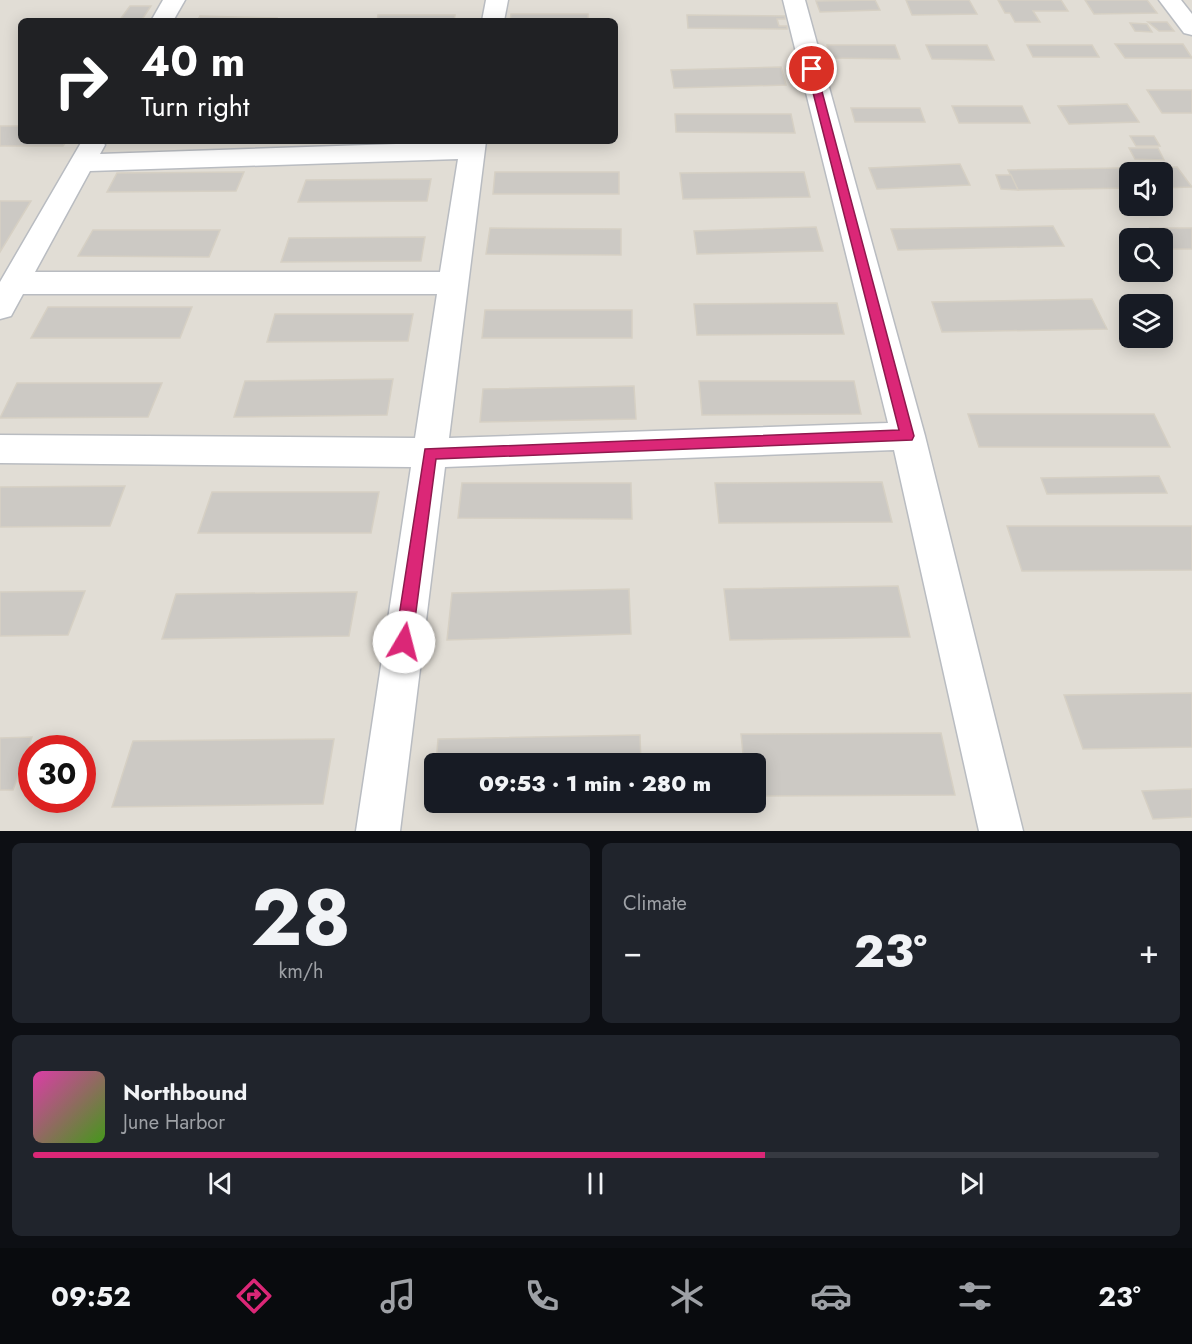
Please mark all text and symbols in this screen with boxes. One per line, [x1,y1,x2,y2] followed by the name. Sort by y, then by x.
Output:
[141,31,245,92] text: 40 m
[42,42,120,120] icon: right
[786,43,837,94] pin
[795,52,828,85] icon: arrive
[141,87,249,126] text: Turn right
[1119,162,1173,348] map controls
[1119,162,1173,216] button: sound
[1119,228,1173,282] button: search
[1119,294,1173,348] button: layers
[372,610,436,674] position arrow
[18,735,96,813] speed limit sign: 30
[479,767,711,799] text: 09:53 · 1 min · 280 m
[251,862,351,974] text: 28
[623,889,687,918] text: Climate
[854,919,927,984] text: 23°
[623,928,642,975] text: −
[1139,928,1159,975] text: +
[278,957,324,986] text: km/h
[123,1076,247,1108] text: Northbound
[123,1108,225,1137] text: June Harbor
[204,1167,237,1200] icon: previous
[579,1167,612,1200] icon: pause
[955,1167,988,1200] icon: next
[233,1275,275,1317] icon: directions
[377,1275,419,1317] icon: music
[521,1275,563,1317] icon: phone
[666,1275,708,1317] icon: climate
[810,1275,852,1317] icon: car
[954,1275,996,1317] icon: filters
[51,1277,131,1316] text: 09:52
[1098,1277,1141,1316] text: 23°

